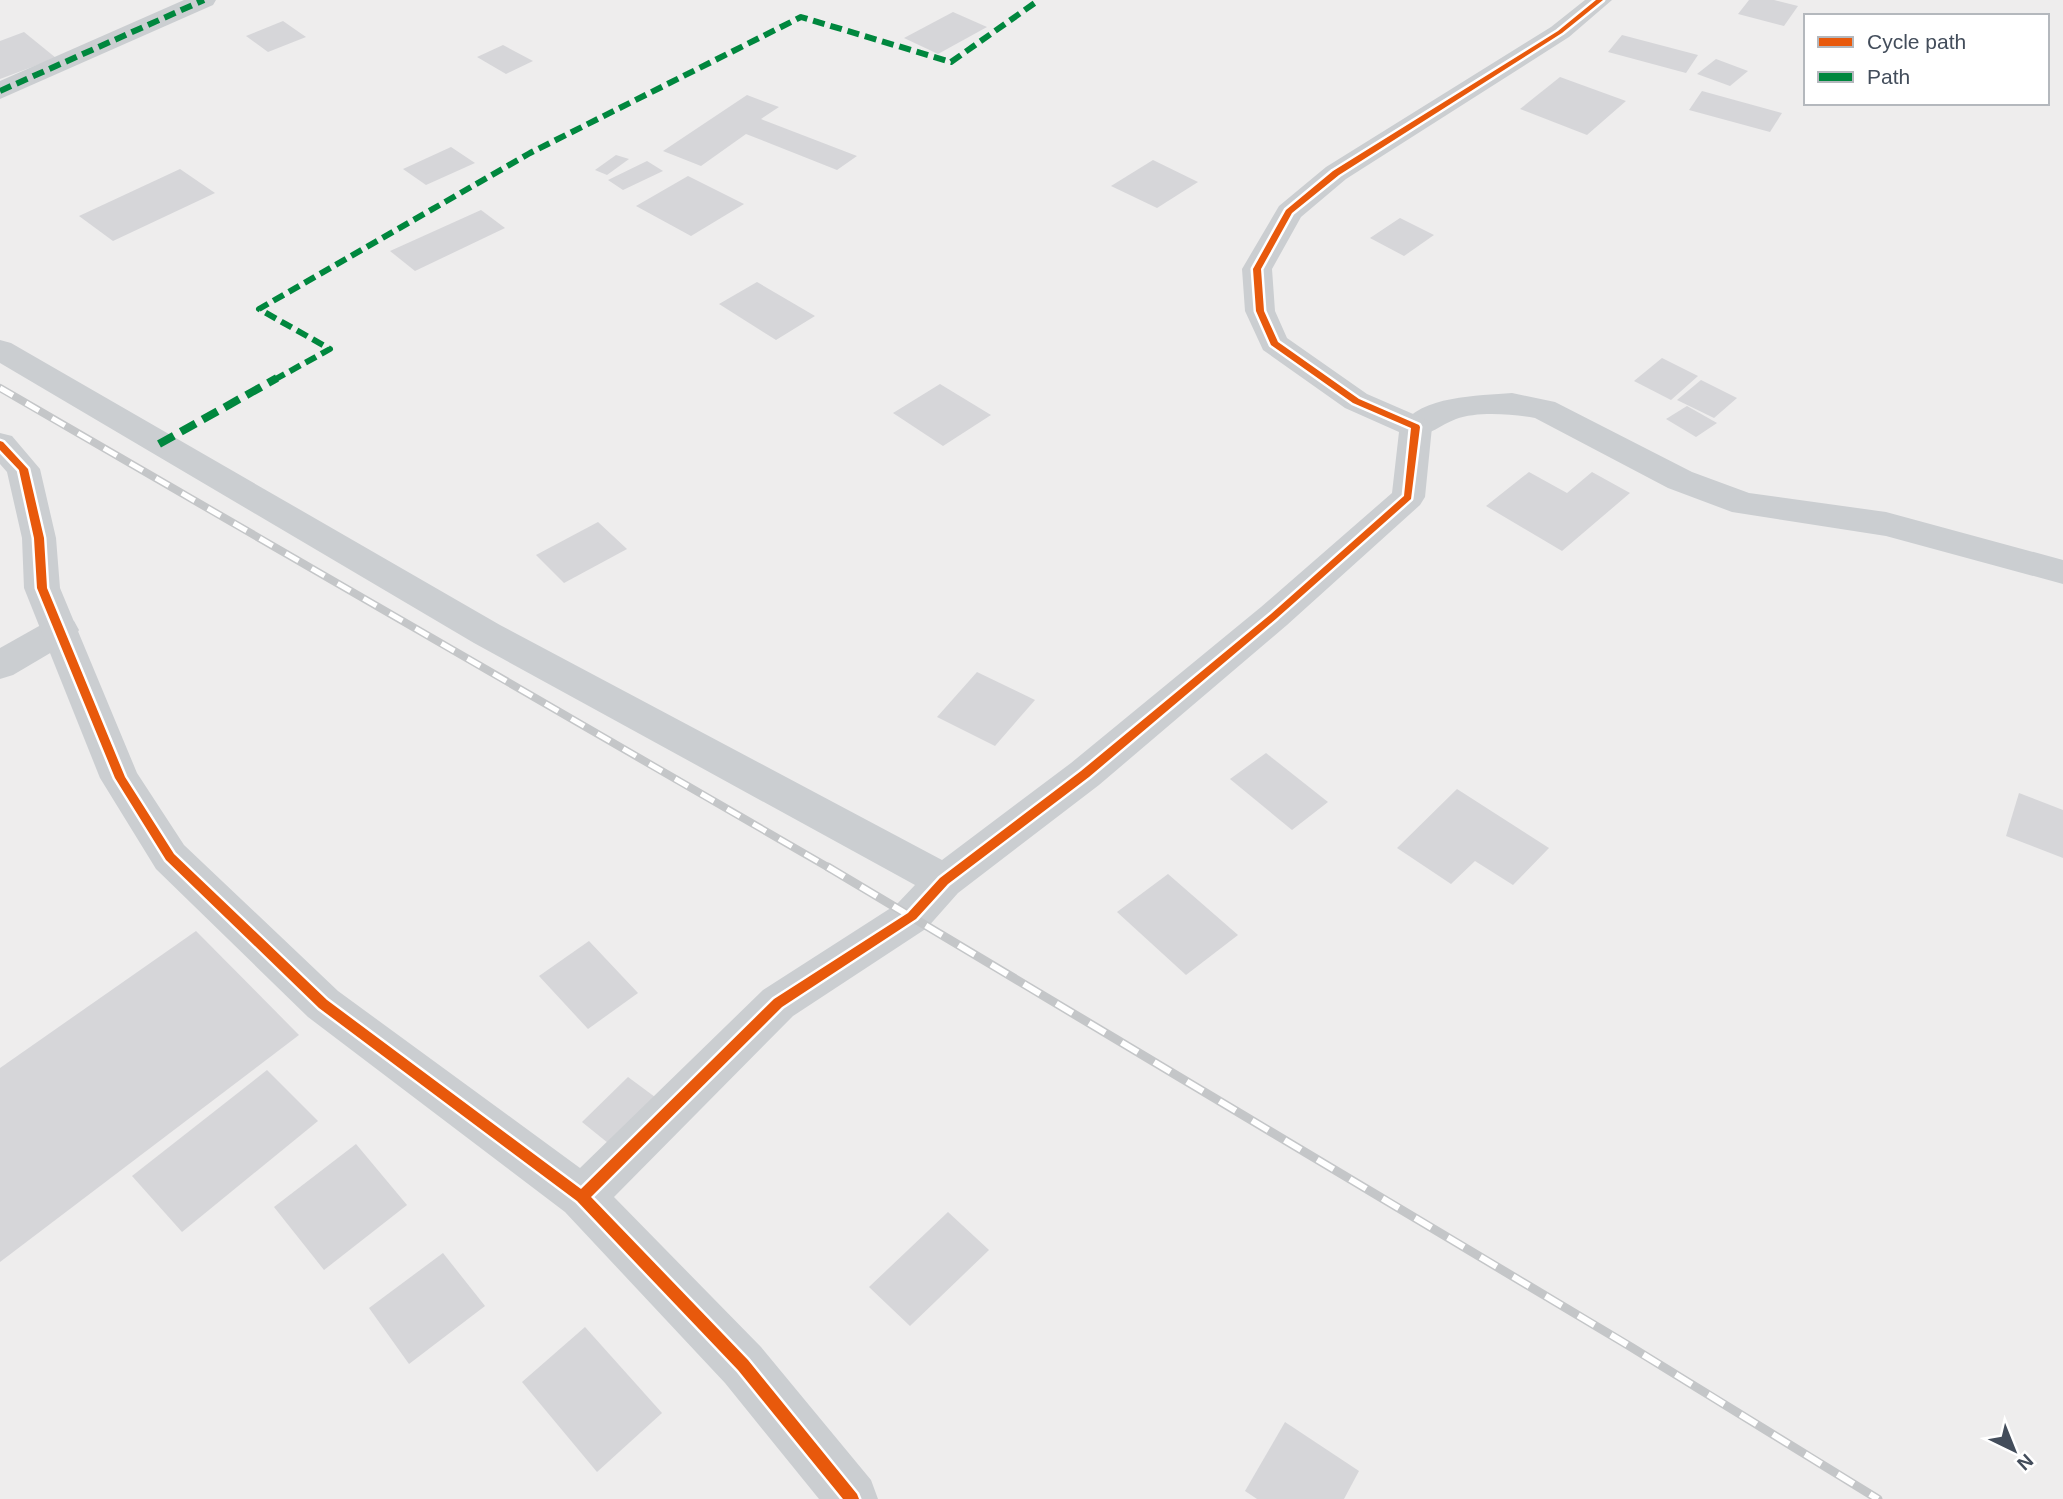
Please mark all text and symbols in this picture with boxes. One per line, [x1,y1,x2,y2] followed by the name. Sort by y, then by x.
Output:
[1804,14,2049,105] legend
[1867,30,1966,53] text: Cycle path
[1867,65,1910,88] text: Path
[1979,1415,2049,1485] north arrow
[2013,1450,2037,1474] text: N

